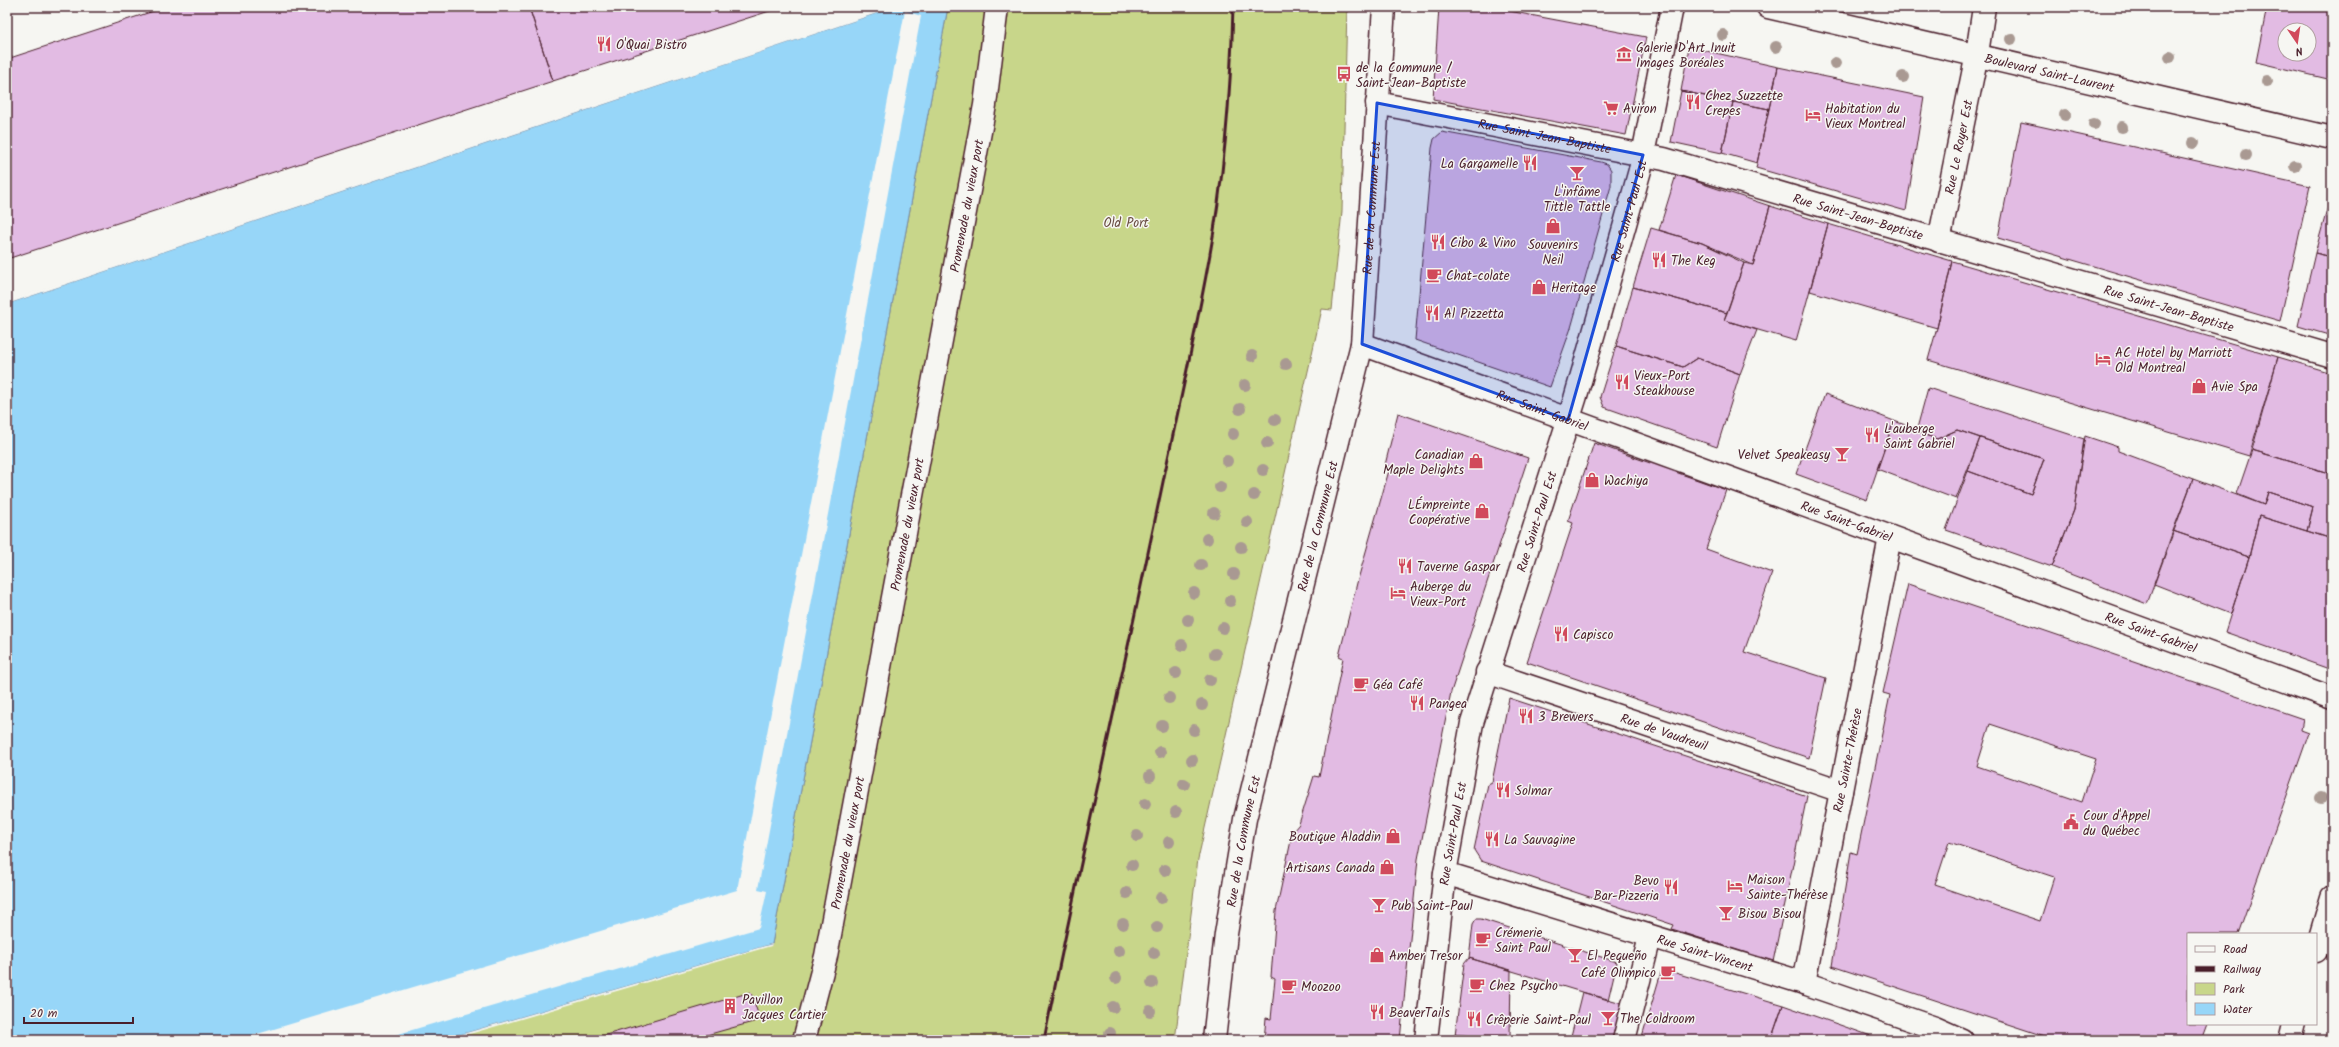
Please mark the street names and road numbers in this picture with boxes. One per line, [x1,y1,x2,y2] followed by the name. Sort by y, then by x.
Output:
[1982,49,2117,99] street label: Boulevard Saint-Laurent
[1940,97,1980,196] street label: Rue Le Royer Est
[1476,114,1613,160] street label: Rue Saint-Jean-Baptiste
[945,137,991,274] street label: Promenade du vieux port
[1358,139,1387,275] street label: Rue de la Commune Est
[1606,158,1654,265] street label: Rue Saint-Paul Est
[1790,189,1926,247] street label: Rue Saint-Jean-Baptiste
[2101,280,2237,339] street label: Rue Saint-Jean-Baptiste
[1493,385,1591,438] street label: Rue Saint-Gabriel
[885,455,931,593] street label: Promenade du vieux port
[1292,458,1345,594] street label: Rue de la Commune Est
[1512,468,1564,575] street label: Rue Saint-Paul Est
[1797,496,1895,549] street label: Rue Saint-Gabriel
[2102,607,2199,660] street label: Rue Saint-Gabriel
[1828,706,1869,814] street label: Rue Sainte-Thérèse
[1617,709,1710,757] street label: Rue de Vaudreuil
[1222,772,1268,909] street label: Rue de la Commune Est
[826,774,872,911] street label: Promenade du vieux port
[1435,779,1473,887] street label: Rue Saint-Paul Est
[1654,929,1756,979] street label: Rue Saint-Vincent

